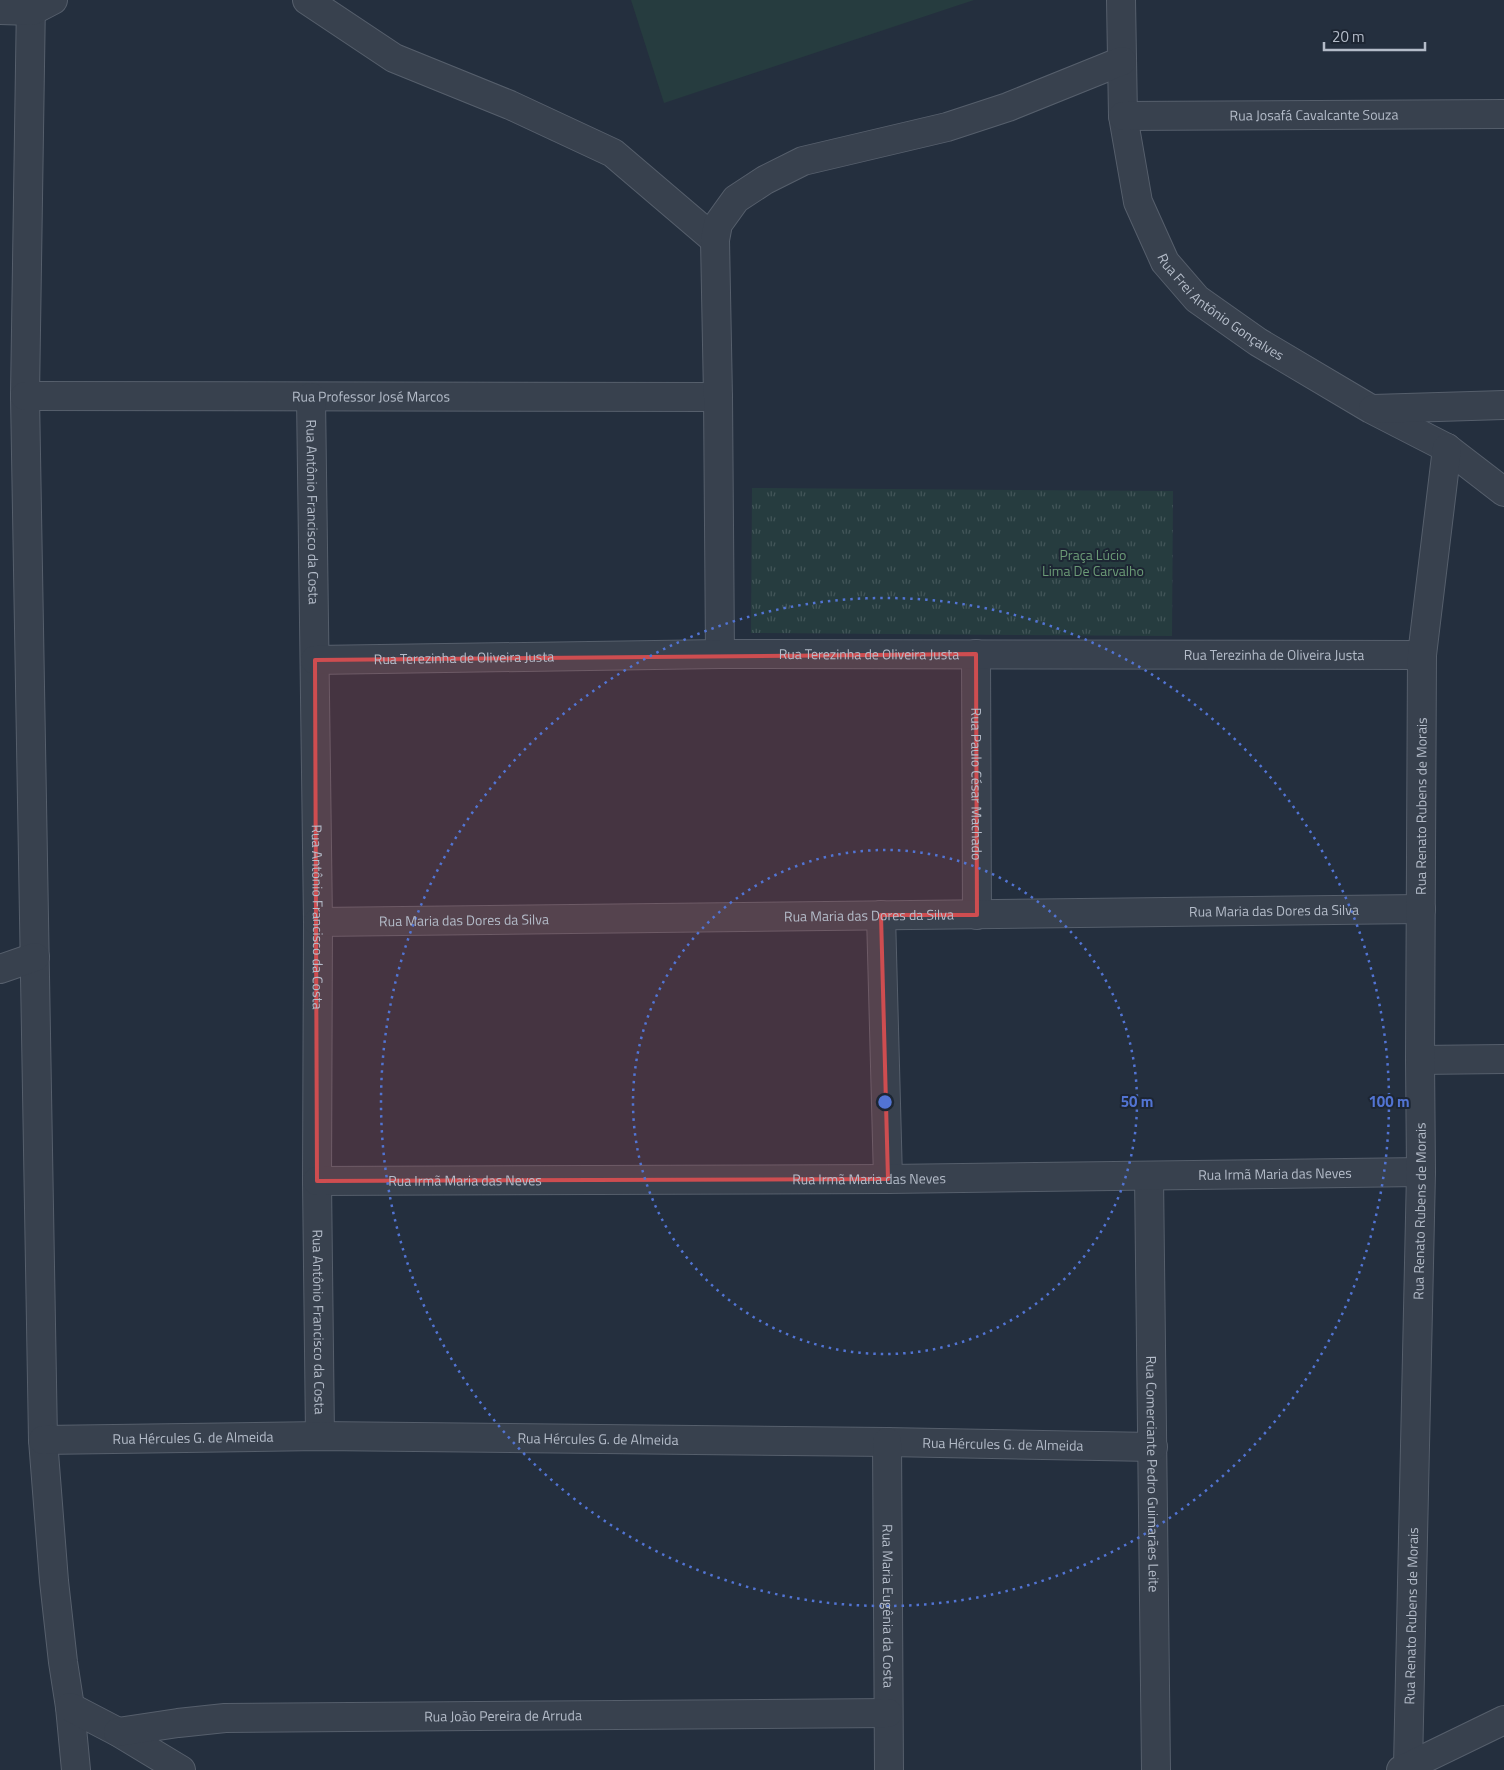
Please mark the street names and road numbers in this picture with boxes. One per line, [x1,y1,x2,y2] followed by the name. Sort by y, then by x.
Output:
[1230,104,1398,125] street label: Rua Josafá Cavalcante Souza
[1152,250,1288,365] street label: Rua Frei Antônio Gonçalves
[292,385,450,407] street label: Rua Professor José Marcos
[301,419,325,605] street label: Rua Antônio Francisco da Costa
[779,643,959,664] street label: Rua Terezinha de Oliveira Justa
[1184,644,1364,665] street label: Rua Terezinha de Oliveira Justa
[374,645,554,669] street label: Rua Terezinha de Oliveira Justa
[966,708,988,860] street label: Rua Paulo César Machado
[1410,717,1432,895] street label: Rua Renato Rubens de Morais
[307,824,329,1009] street label: Rua Antônio Francisco da Costa
[1189,899,1359,922] street label: Rua Maria das Dores da Silva
[784,904,954,927] street label: Rua Maria das Dores da Silva
[379,908,549,931] street label: Rua Maria das Dores da Silva
[1407,1122,1431,1300] street label: Rua Renato Rubens de Morais
[1198,1162,1352,1185] street label: Rua Irmã Maria das Neves
[792,1167,946,1189] street label: Rua Irmã Maria das Neves
[388,1169,542,1191] street label: Rua Irmã Maria das Neves
[308,1229,331,1415] street label: Rua Antônio Francisco da Costa
[1141,1356,1165,1592] street label: Rua Comerciante Pedro Guimarães Leite
[112,1426,274,1449] street label: Rua Hércules G. de Almeida
[517,1427,679,1450] street label: Rua Hércules G. de Almeida
[922,1432,1084,1456] street label: Rua Hércules G. de Almeida
[878,1524,899,1688] street label: Rua Maria Eugênia da Costa
[1398,1527,1423,1705] street label: Rua Renato Rubens de Morais
[424,1704,582,1726] street label: Rua João Pereira de Arruda

